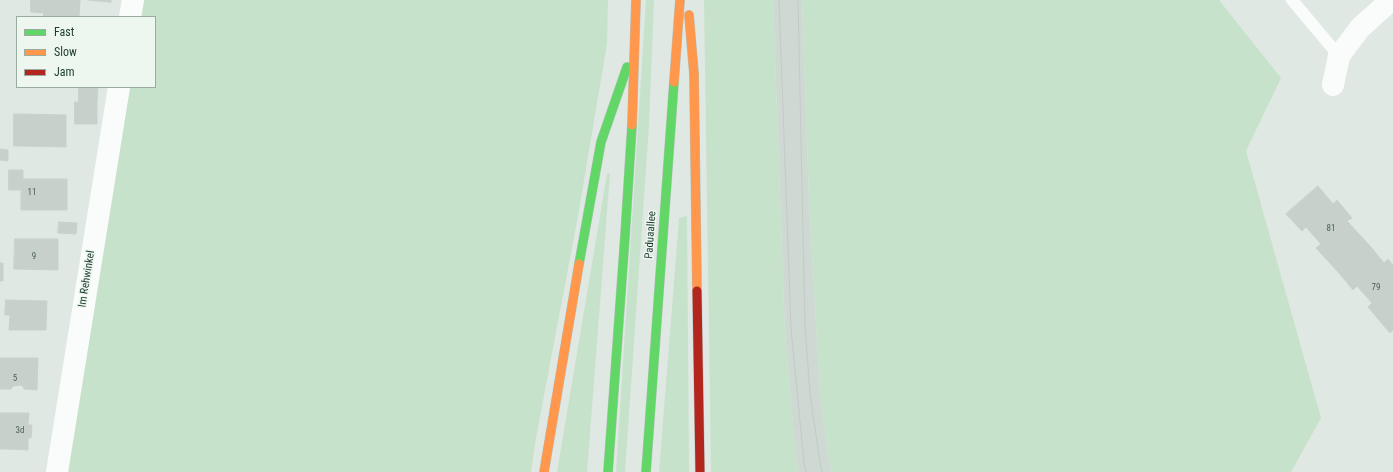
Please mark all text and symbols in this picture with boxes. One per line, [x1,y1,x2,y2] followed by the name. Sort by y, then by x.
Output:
[16,16,156,88] legend
[54,25,74,39] text: Fast
[54,45,77,59] text: Slow
[54,65,75,79] text: Jam
[28,188,36,198] house number: 11
[643,211,659,259] street label: Paduaallee
[1327,224,1335,234] house number: 81
[76,250,98,308] street label: Im Rehwinkel
[32,252,36,262] house number: 9
[1372,283,1380,293] house number: 79
[13,374,17,384] house number: 5
[16,426,24,436] house number: 3d

